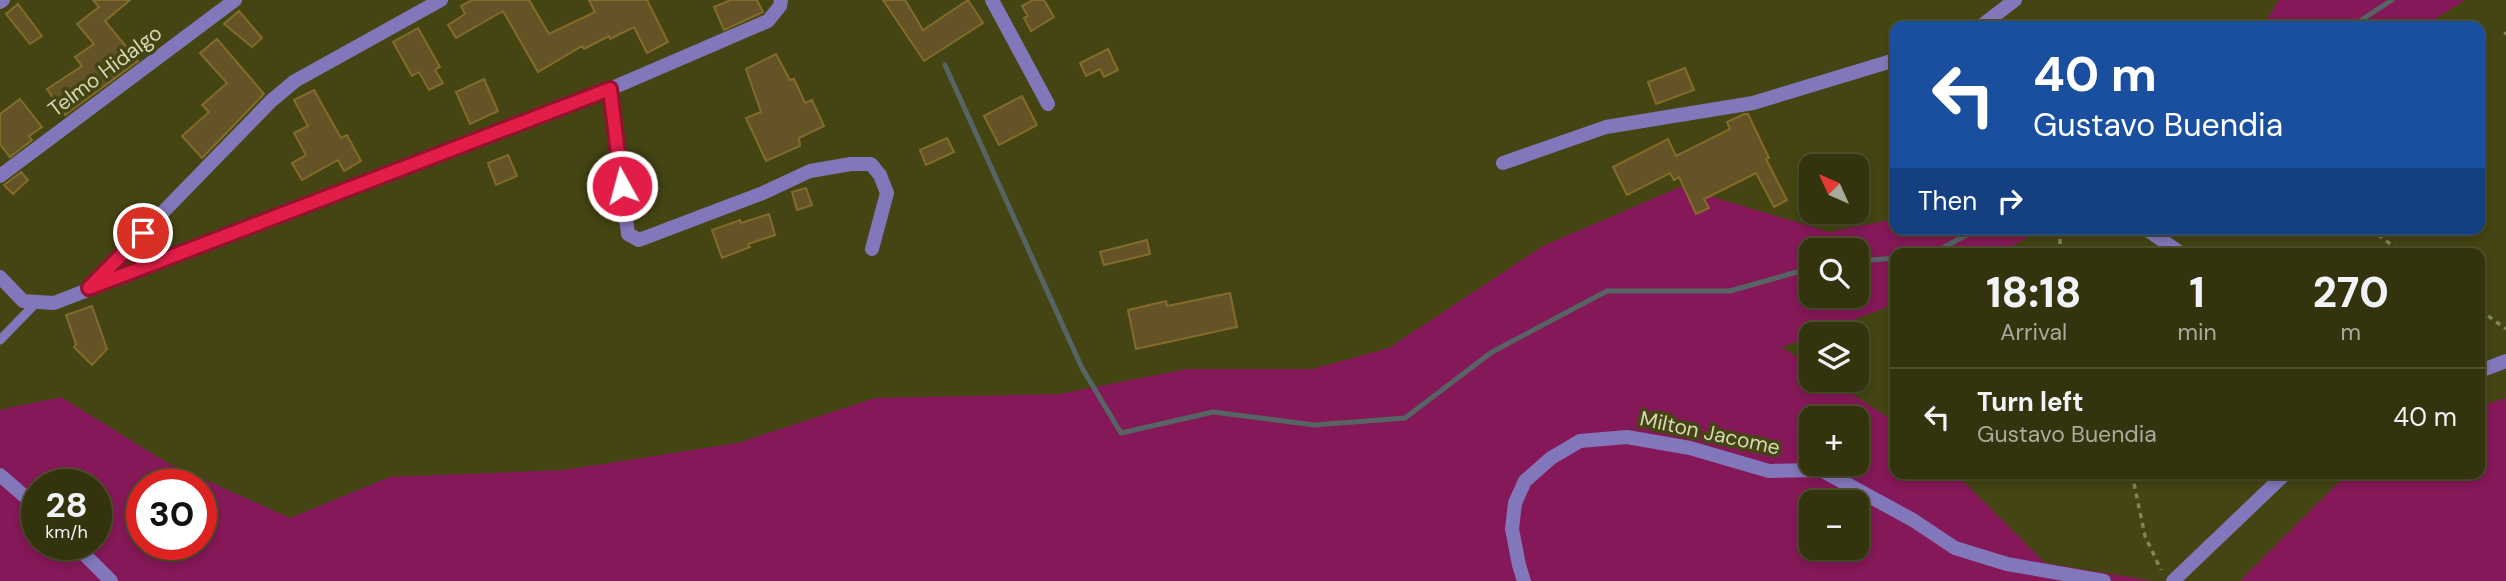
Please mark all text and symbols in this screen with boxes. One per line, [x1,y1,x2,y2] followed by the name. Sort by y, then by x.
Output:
[42,19,168,123] street label: Telmo Hidalgo
[2033,42,2157,106] text: 40 m
[1918,49,2009,140] icon: left
[2033,104,2283,146] text: Gustavo Buendia
[585,149,659,223] position arrow
[1799,154,1869,224] north arrow
[1799,154,1869,560] map controls
[1991,182,2029,220] icon: right
[1918,184,1977,218] text: Then
[113,203,173,263] pin
[124,214,162,252] icon: arrive
[1799,238,1869,308] button: search
[1986,265,2081,320] text: 18:18
[2189,265,2205,320] text: 1
[2313,265,2389,320] text: 270
[2000,317,2067,347] text: Arrival
[2177,317,2217,347] text: min
[2341,317,2361,347] text: m
[1799,322,1869,392] button: layers
[1977,385,2084,419] text: Turn left
[1918,398,1956,436] icon: left
[2393,400,2457,434] text: 40 m
[1637,404,1783,462] street label: Milton Jacome
[1799,406,1869,476] button: +
[1977,419,2157,449] text: Gustavo Buendia
[126,469,217,560] speed limit sign: 30
[45,482,88,528] text: 28
[1799,490,1869,560] button: −
[45,520,88,544] text: km/h

